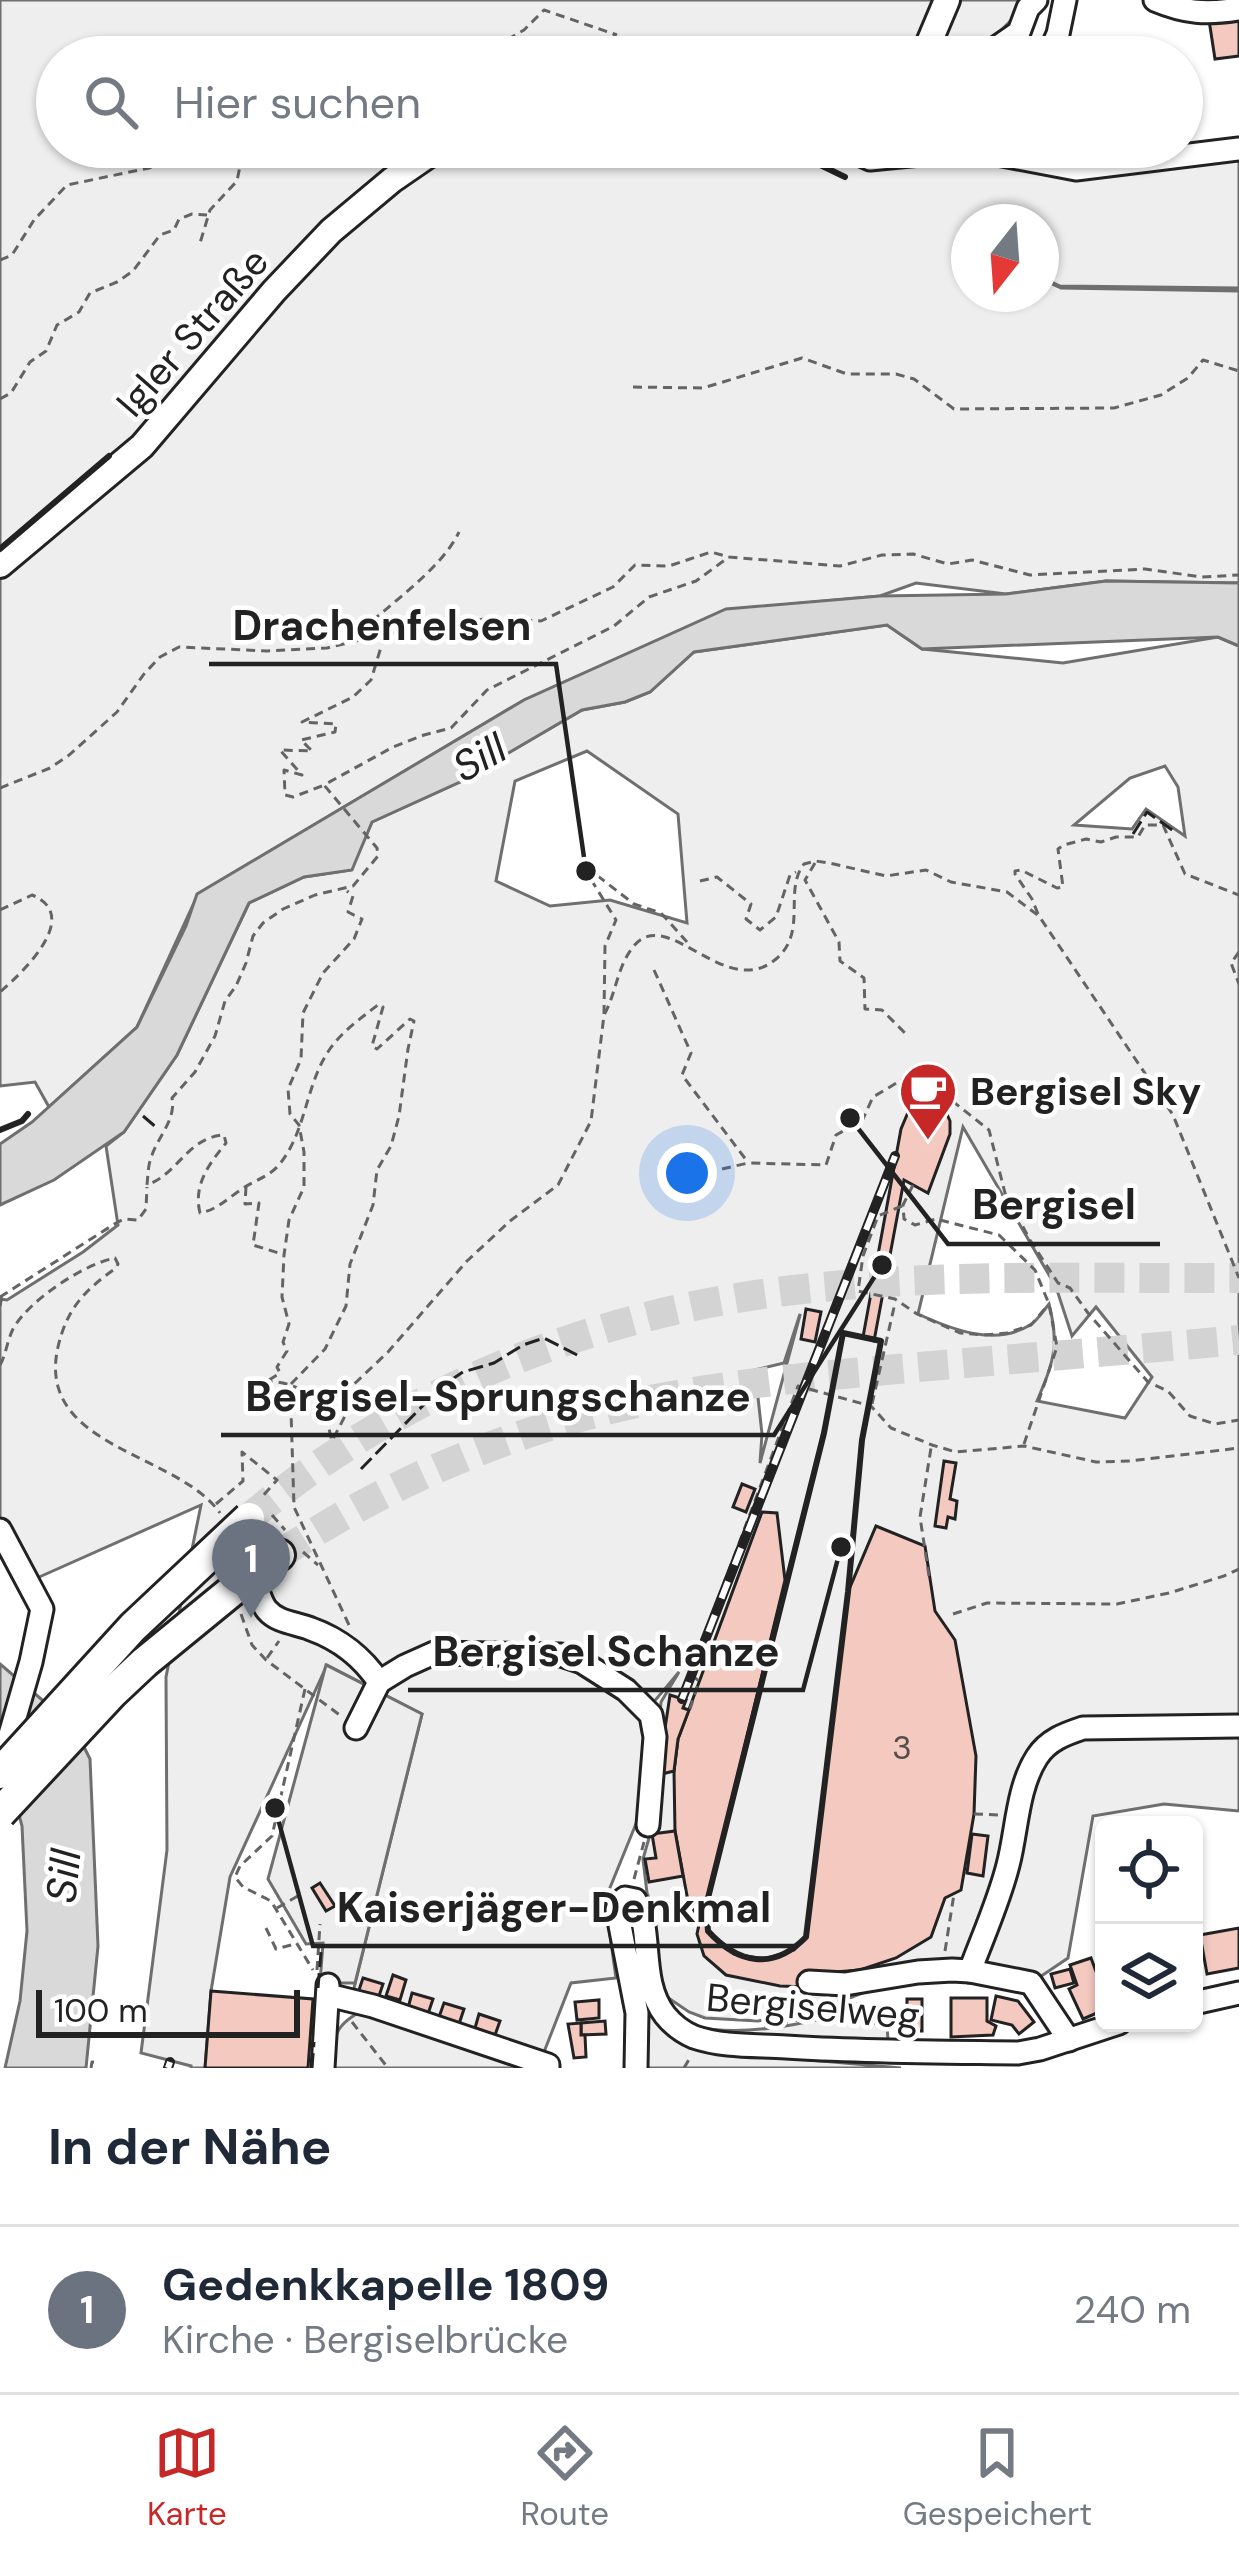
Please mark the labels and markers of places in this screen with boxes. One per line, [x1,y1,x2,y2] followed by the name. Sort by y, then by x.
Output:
[209,586,556,664] callout: Drachenfelsen
[897,1060,959,1142] cafe icon: Bergisel Sky
[970,1066,1201,1117] place label: Bergisel Sky
[948,1166,1160,1244] callout: Bergisel
[221,1357,774,1435] callout: Bergisel-Sprungschanze
[212,1519,290,1618] pin: 1
[408,1612,803,1690] callout: Bergisel Schanze
[313,1868,796,1946] callout: Kaiserjäger-Denkmal

